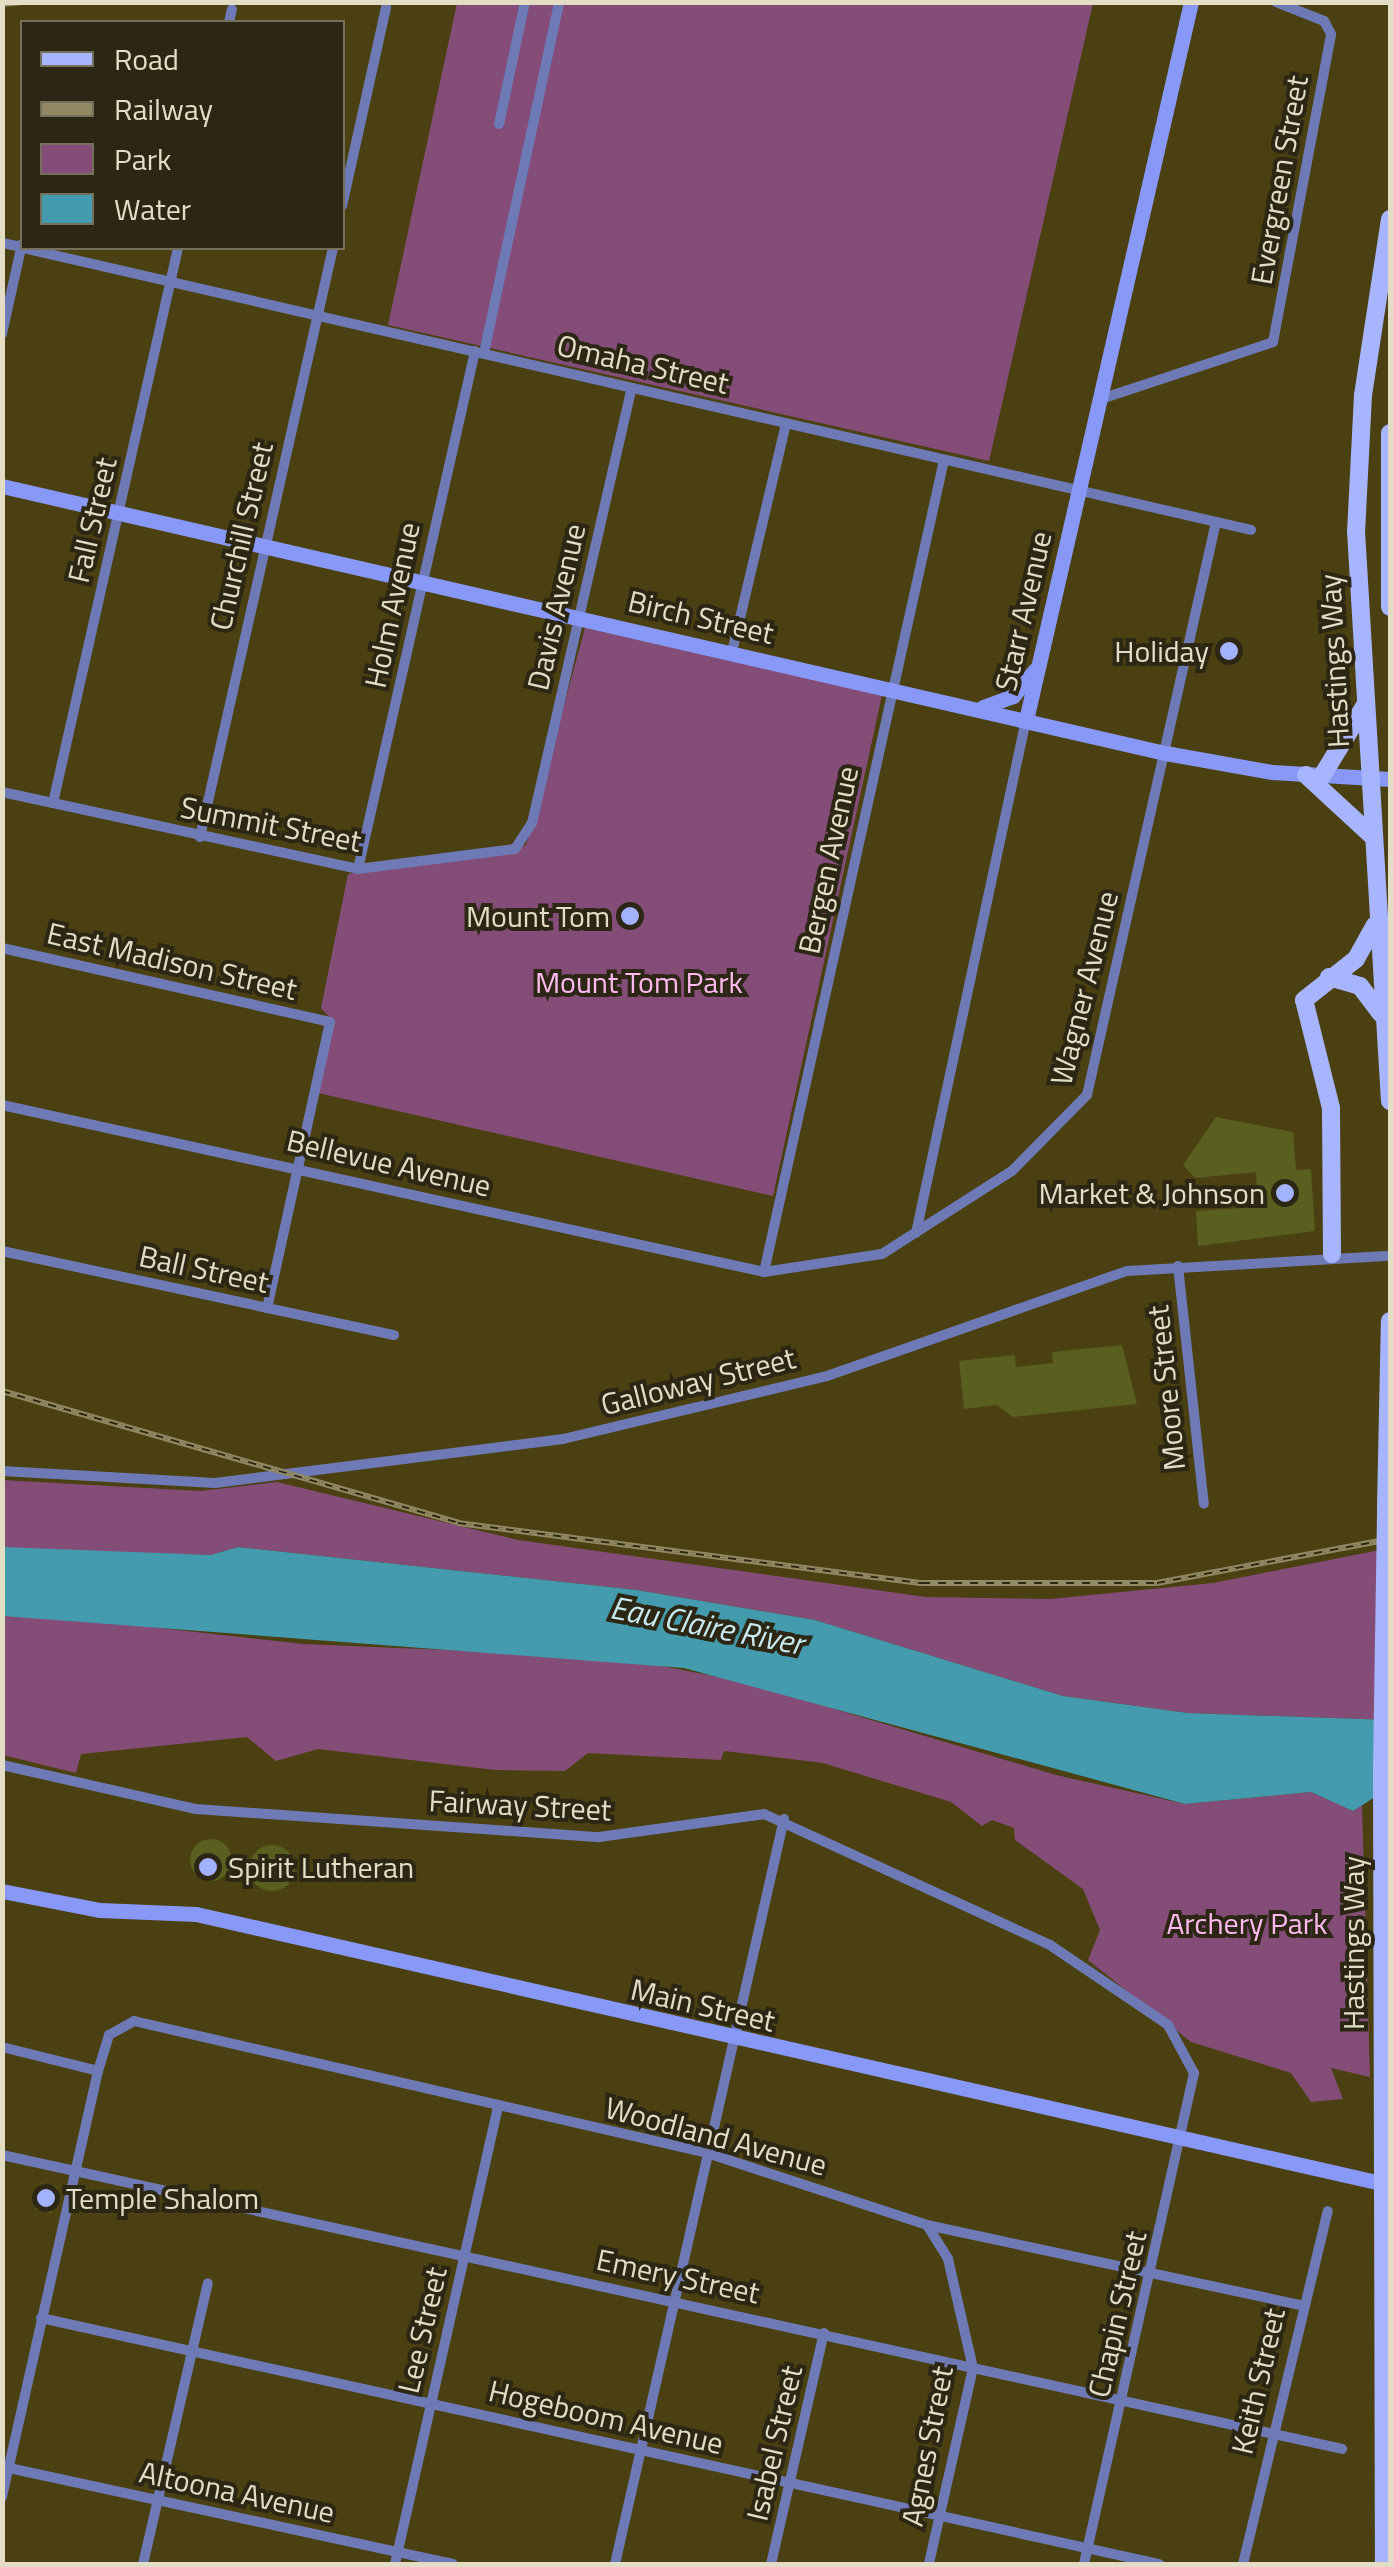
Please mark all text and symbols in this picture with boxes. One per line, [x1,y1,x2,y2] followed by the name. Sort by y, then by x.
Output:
[20,20,345,250] legend
[114,36,179,82] text: Road
[1243,73,1315,287] street label: Evergreen Street
[114,86,213,132] text: Railway
[114,136,171,182] text: Park
[114,186,191,232] text: Water
[554,327,732,401] street label: Omaha Street
[202,438,280,634] street label: Churchill Street
[60,454,124,586] street label: Fall Street
[357,519,427,691] street label: Holm Avenue
[519,520,593,694] street label: Davis Avenue
[987,528,1059,694] street label: Starr Avenue
[1311,573,1357,749] street label: Hastings Way
[625,583,777,651] street label: Birch Street
[1114,633,1209,669] place label: Holiday
[1218,640,1240,662] marker: Holiday
[791,763,865,957] street label: Bergen Avenue
[178,789,364,859] street label: Summit Street
[1043,887,1125,1089] street label: Wagner Avenue
[466,898,610,934] place label: Mount Tom
[619,905,641,927] marker: Mount Tom
[44,915,300,1007] street label: East Madison Street
[535,964,743,1000] park label: Mount Tom Park
[283,1122,495,1204] street label: Bellevue Avenue
[1039,1175,1265,1211] place label: Market & Johnson
[1274,1182,1296,1204] marker: Market & Johnson
[136,1238,272,1300] street label: Ball Street
[1139,1304,1193,1472] street label: Moore Street
[597,1339,799,1423] street label: Galloway Street
[607,1587,807,1663] water label: Eau Claire River
[428,1782,612,1828] street label: Fairway Street
[228,1849,414,1885] place label: Spirit Lutheran
[197,1856,219,1878] marker: Spirit Lutheran
[1335,1856,1371,2030] street label: Hastings Way
[1166,1905,1328,1941] park label: Archery Park
[627,1971,779,2039] street label: Main Street
[601,2089,831,2183] street label: Woodland Avenue
[66,2180,259,2216] place label: Temple Shalom
[35,2187,57,2209] marker: Temple Shalom
[1080,2227,1154,2401] street label: Chapin Street
[593,2241,763,2311] street label: Emery Street
[390,2263,454,2397] street label: Lee Street
[1224,2304,1292,2458] street label: Keith Street
[739,2362,809,2524] street label: Isabel Street
[894,2363,960,2529] street label: Agnes Street
[485,2373,727,2461] street label: Hogeboom Avenue
[136,2454,338,2530] street label: Altoona Avenue

